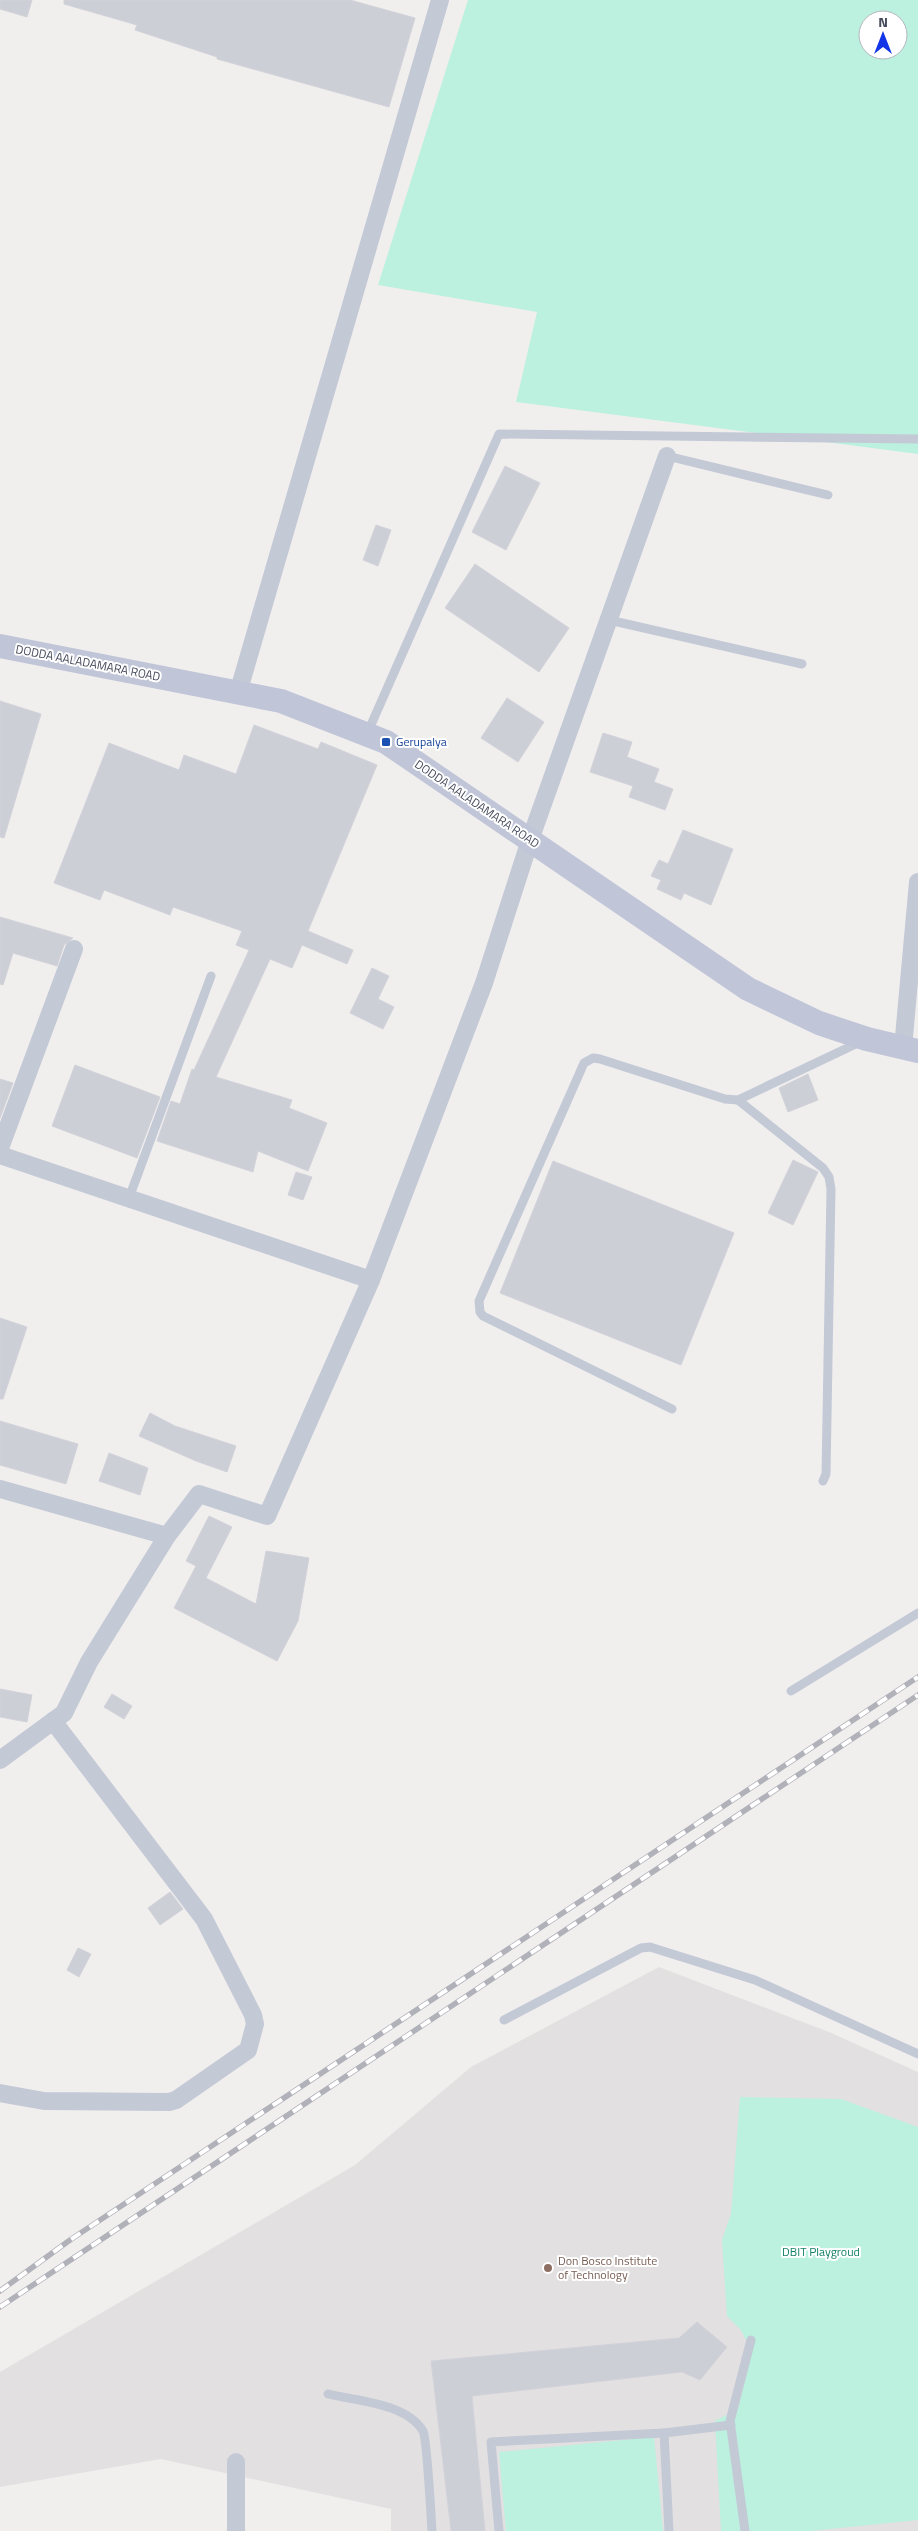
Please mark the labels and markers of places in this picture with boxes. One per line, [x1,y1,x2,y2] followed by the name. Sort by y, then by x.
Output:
[396,732,447,751] place label: Gerupalya
[380,736,392,748] marker: Gerupalya
[558,2251,657,2284] place label: Don Bosco Institute of Technology
[542,2262,554,2274] marker: Don Bosco Institute of Technology

